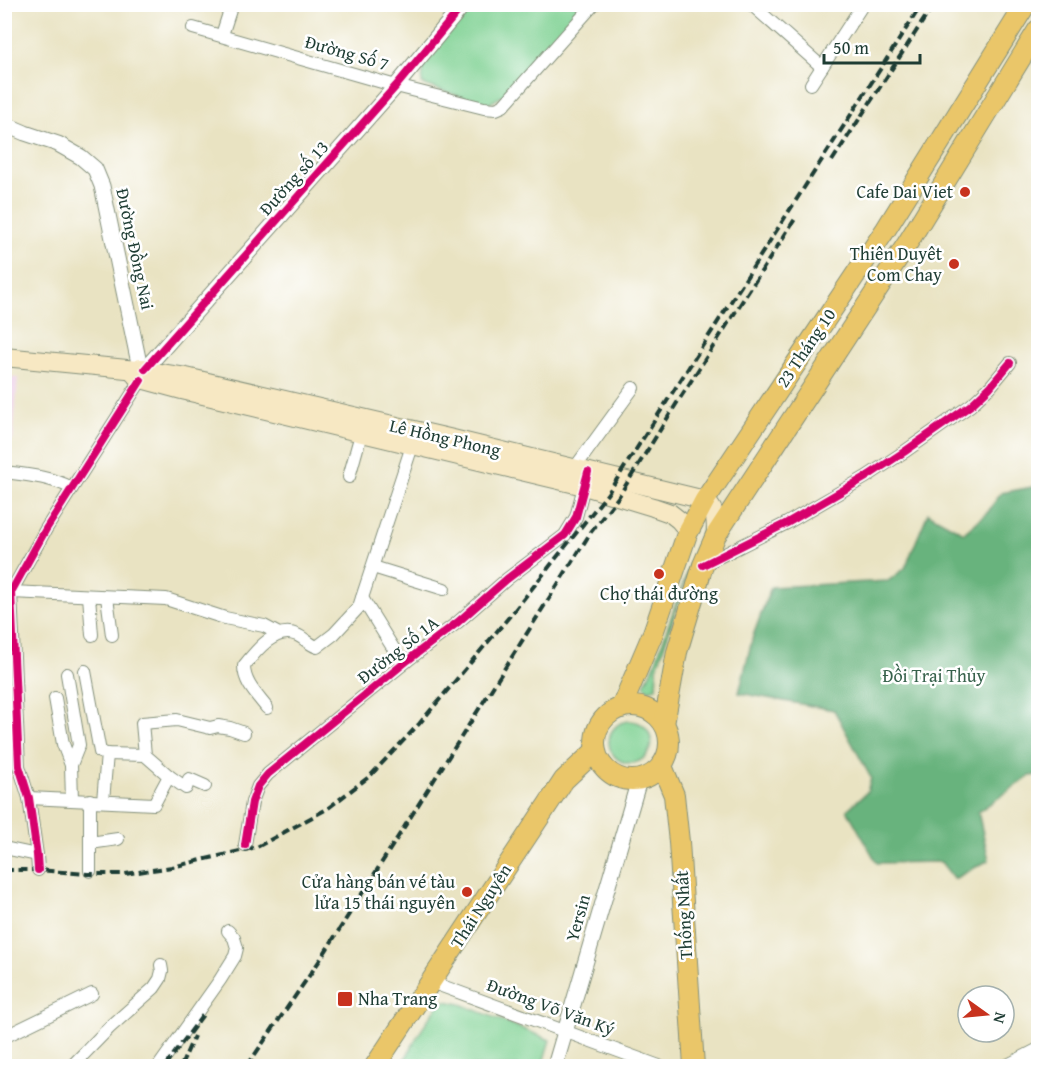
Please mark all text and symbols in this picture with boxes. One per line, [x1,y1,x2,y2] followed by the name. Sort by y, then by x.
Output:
[824,27,920,65] scale bar
[302,28,392,77] street label: Đường Số 7
[833,34,869,61] text: 50 m
[252,134,335,221] street label: Đường số 13
[856,178,954,205] place label: Cafe Dai Viet
[958,185,972,199] marker: Cafe Dai Viet
[109,186,162,312] street label: Đường Đồng Nai
[850,240,943,288] place label: Thiên Duyêt Com Chay
[947,257,961,271] marker: Thiên Duyêt Com Chay
[769,302,842,393] street label: 23 Tháng 10
[387,412,503,463] street label: Lê Hồng Phong
[652,567,666,581] marker: Chợ thái đường
[600,580,718,607] place label: Chợ thái đường
[351,609,444,690] street label: Đường Số 1A
[882,662,986,689] park label: Đồi Trại Thủy
[443,858,518,953] street label: Thái Nguyên
[302,868,455,916] place label: Cửa hàng bán vé tàu lửa 15 thái nguyên
[668,869,699,960] street label: Thống Nhất
[460,885,474,899] marker: Cửa hàng bán vé tàu lửa 15 thái nguyên
[558,891,597,945] street label: Yersin
[483,971,619,1042] street label: Đường Võ Văn Ký
[956,984,1016,1044] north arrow
[358,985,437,1012] place label: Nha Trang
[336,990,354,1008] marker: Nha Trang
[987,1010,1013,1026] text: N

